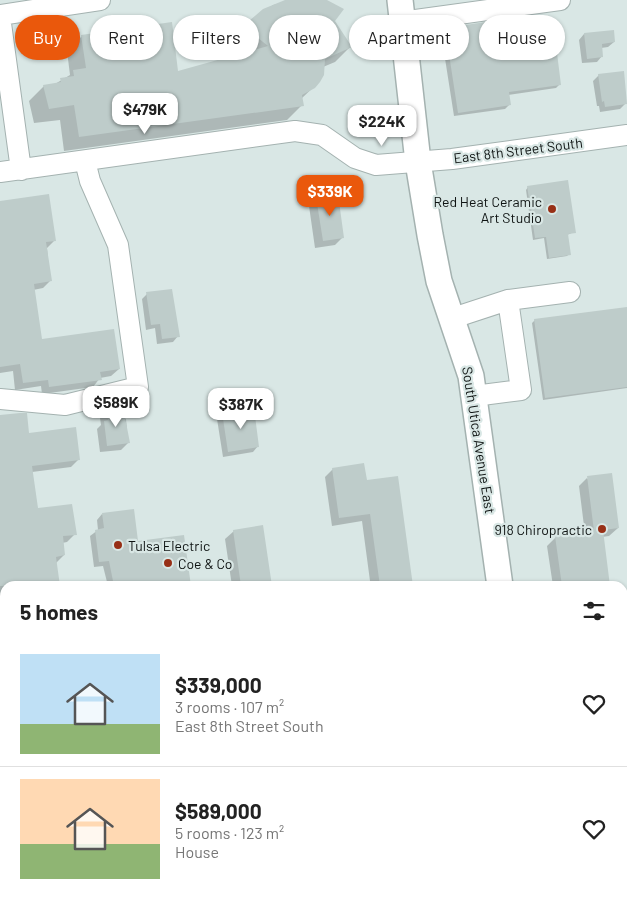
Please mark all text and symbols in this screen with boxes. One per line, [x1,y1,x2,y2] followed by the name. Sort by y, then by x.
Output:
[15,15,80,60] chip: Buy
[90,15,163,60] chip: Rent
[173,15,259,60] chip: Filters
[269,15,339,60] chip: New
[349,15,469,60] chip: Apartment
[479,15,565,60] chip: House
[110,92,180,135] pin: $479K
[123,99,167,118] text: $479K
[347,104,417,147] pin: $224K
[359,111,405,130] text: $224K
[452,134,584,166] street label: East 8th Street South
[295,174,365,217] pin: $339K
[308,181,352,200] text: $339K
[433,193,542,226] place label: Red Heat Ceramic Art Studio
[546,203,558,215] marker: Red Heat Ceramic Art Studio
[459,365,499,515] street label: South Utica Avenue East
[81,386,151,428] pin: $589K
[206,388,276,430] pin: $387K
[94,392,138,411] text: $589K
[219,394,263,413] text: $387K
[495,521,592,538] place label: 918 Chiropractic
[596,523,608,535] marker: 918 Chiropractic
[128,537,210,554] place label: Tulsa Electric
[112,539,124,551] marker: Tulsa Electric
[178,555,233,572] place label: Coe & Co
[162,557,174,569] marker: Coe & Co
[580,597,608,625] icon: filters
[20,599,98,624] text: 5 homes
[175,672,262,697] text: $339,000
[60,674,120,734] icon: home
[580,690,608,718] icon: heart
[175,697,284,716] text: 3 rooms · 107 m²
[175,716,324,735] text: East 8th Street South
[175,798,262,823] text: $589,000
[60,799,120,859] icon: home
[580,815,608,843] icon: heart
[175,823,284,842] text: 5 rooms · 123 m²
[175,842,219,861] text: House

